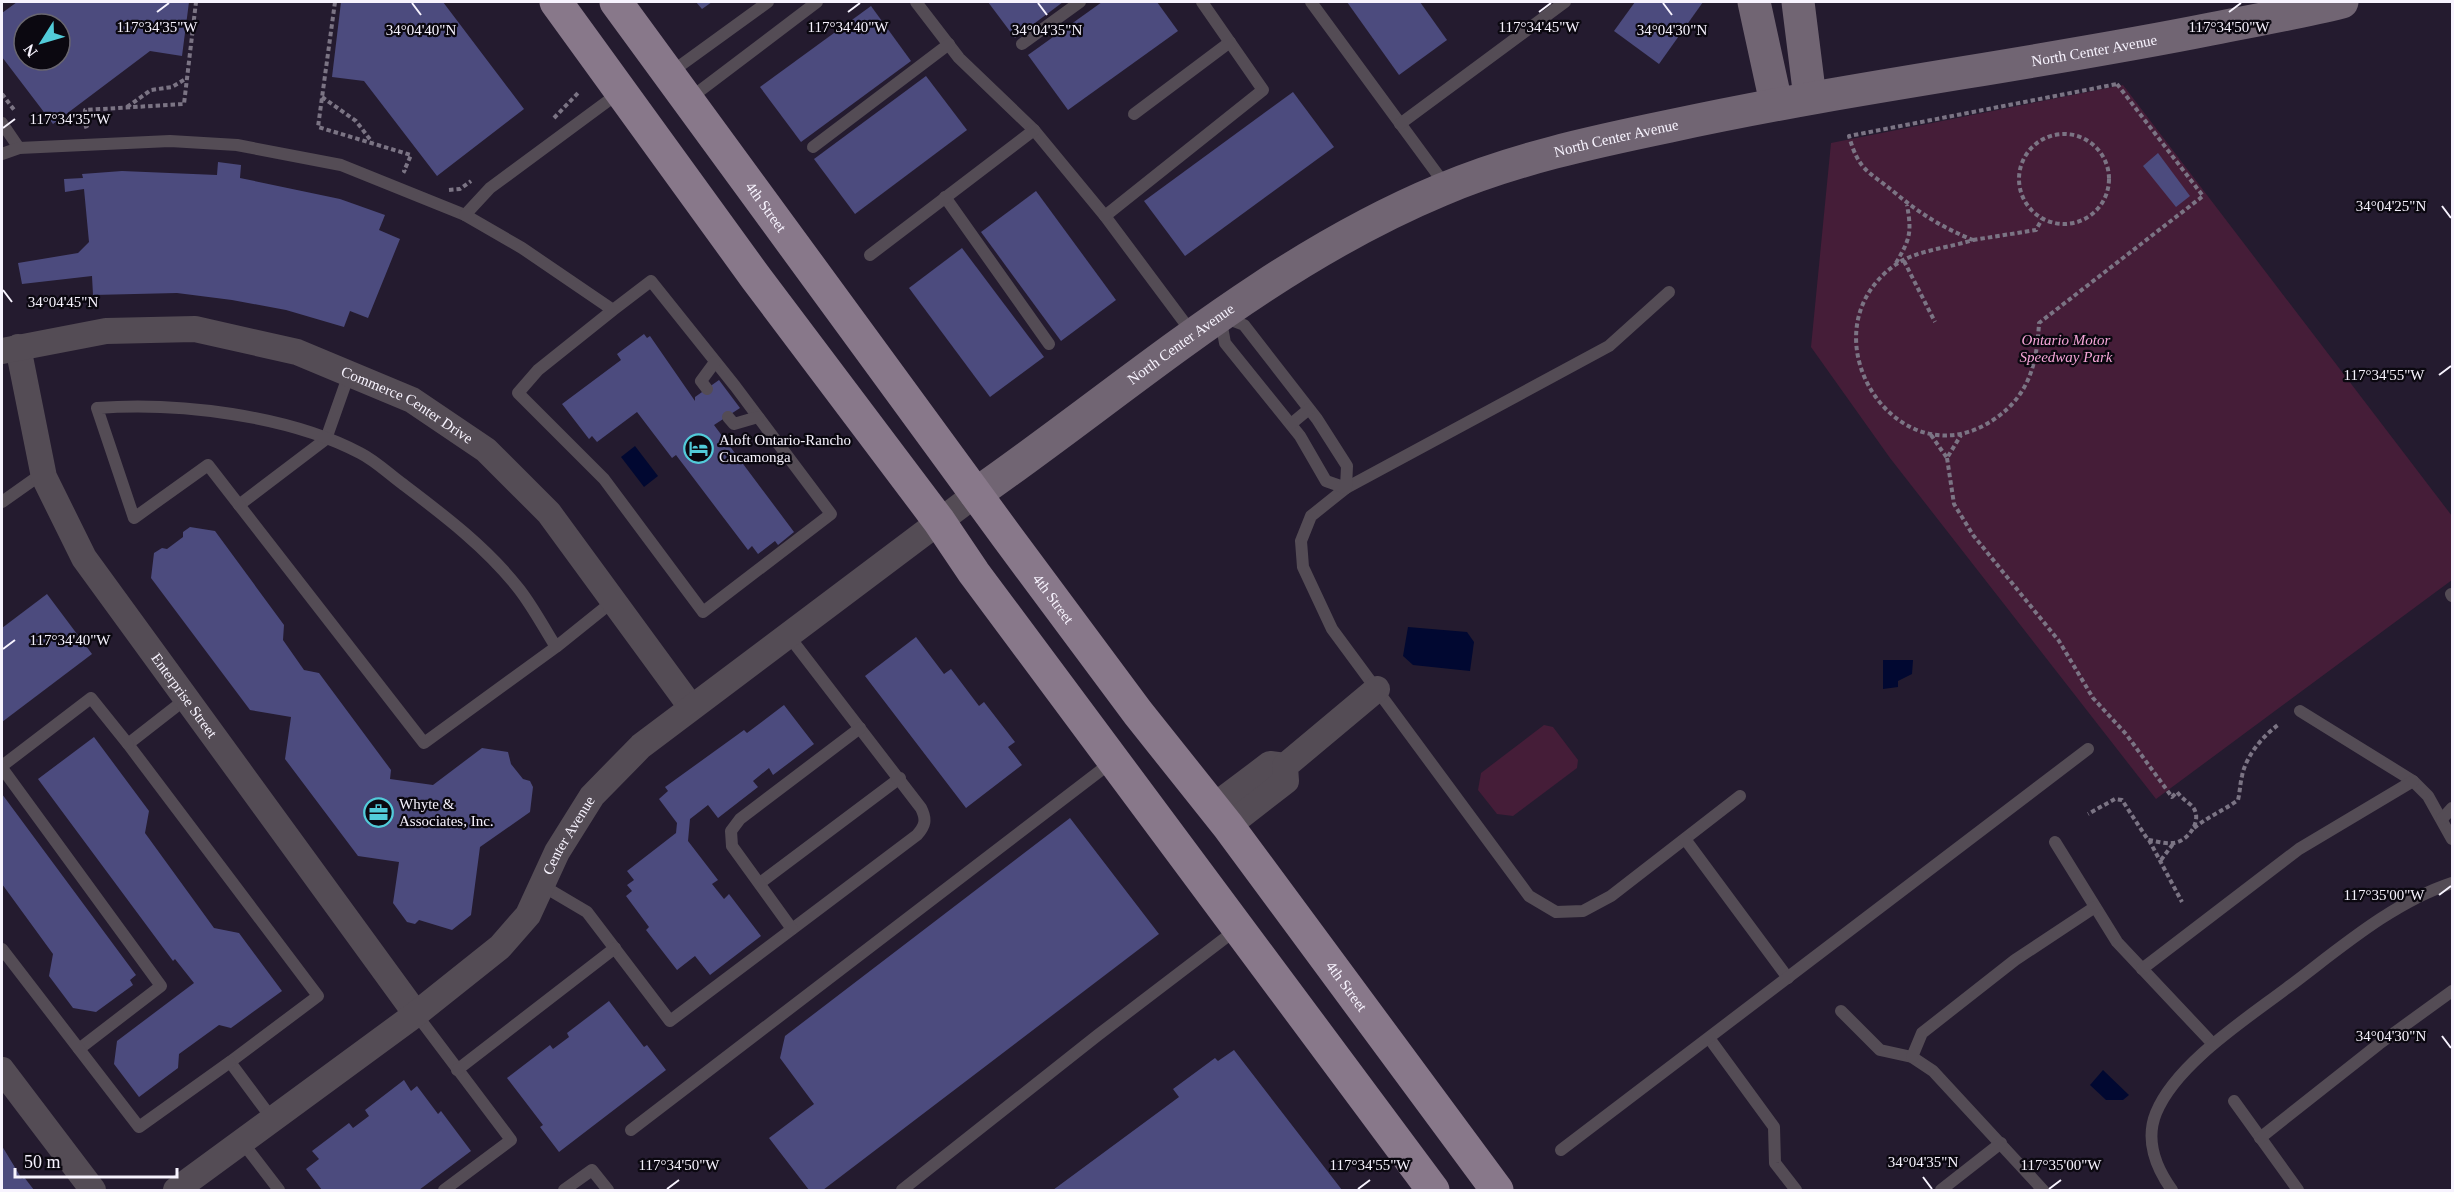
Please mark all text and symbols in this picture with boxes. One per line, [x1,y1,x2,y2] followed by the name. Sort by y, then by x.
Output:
[12,12,72,72] north arrow
[117,19,198,35] text: 117°34'35"W
[808,19,889,35] text: 117°34'40"W
[1499,19,1580,35] text: 117°34'45"W
[2189,19,2270,35] text: 117°34'50"W
[386,22,456,38] text: 34°04'40"N
[1012,22,1082,38] text: 34°04'35"N
[1637,22,1707,38] text: 34°04'30"N
[2030,32,2159,69] street label: North Center Avenue
[20,41,41,60] text: N
[30,111,111,127] text: 117°34'35"W
[1552,116,1680,160] street label: North Center Avenue
[742,179,790,236] street label: 4th Street
[2356,198,2426,214] text: 34°04'25"N
[28,294,98,310] text: 34°04'45"N
[1125,300,1237,388] street label: North Center Avenue
[2020,332,2113,365] park label: Ontario Motor Speedway Park
[339,363,476,447] street label: Commerce Center Drive
[2344,367,2425,383] text: 117°34'55"W
[719,432,851,465] place label: Aloft Ontario-Rancho Cucamonga
[682,433,714,465] hotel icon: Aloft Ontario-Rancho Cucamonga
[1030,571,1077,628] street label: 4th Street
[30,632,111,648] text: 117°34'40"W
[148,650,221,741] street label: Enterprise Street
[540,793,598,877] street label: Center Avenue
[399,796,494,829] place label: Whyte & Associates, Inc.
[362,797,394,829] office icon: Whyte & Associates, Inc.
[2344,887,2425,903] text: 117°35'00"W
[1323,958,1371,1015] street label: 4th Street
[2356,1028,2426,1044] text: 34°04'30"N
[15,1141,177,1179] scale bar
[24,1152,61,1172] text: 50 m
[1888,1154,1958,1170] text: 34°04'35"N
[639,1157,720,1173] text: 117°34'50"W
[1330,1157,1411,1173] text: 117°34'55"W
[2021,1157,2102,1173] text: 117°35'00"W

